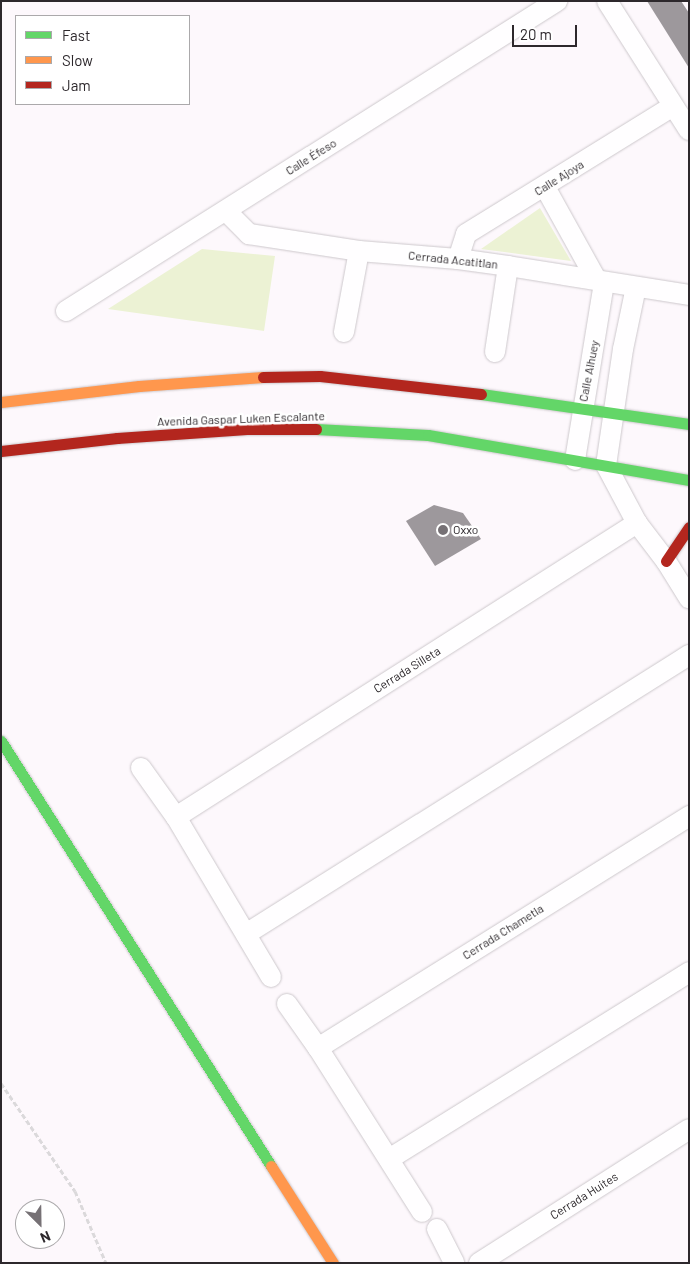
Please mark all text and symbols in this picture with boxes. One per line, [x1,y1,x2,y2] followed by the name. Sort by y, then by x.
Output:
[15,15,190,105] legend
[515,15,580,47] scale bar
[520,25,552,43] text: 20 m
[62,26,90,44] text: Fast
[62,51,93,69] text: Slow
[62,76,91,94] text: Jam
[283,136,339,178] street label: Calle Éfeso
[532,157,586,199] street label: Calle Ajoya
[407,248,499,272] street label: Cerrada Acatitlan
[576,339,602,403] street label: Calle Alhuey
[157,409,325,429] street label: Avenida Gaspar Luken Escalante
[453,523,478,537] place label: Oxxo
[437,524,449,536] marker: Oxxo
[371,644,443,696] street label: Cerrada Silleta
[460,901,546,963] street label: Cerrada Chametla
[547,1169,621,1223] street label: Cerrada Huites
[15,1199,65,1249] north arrow
[38,1228,53,1247] text: N

